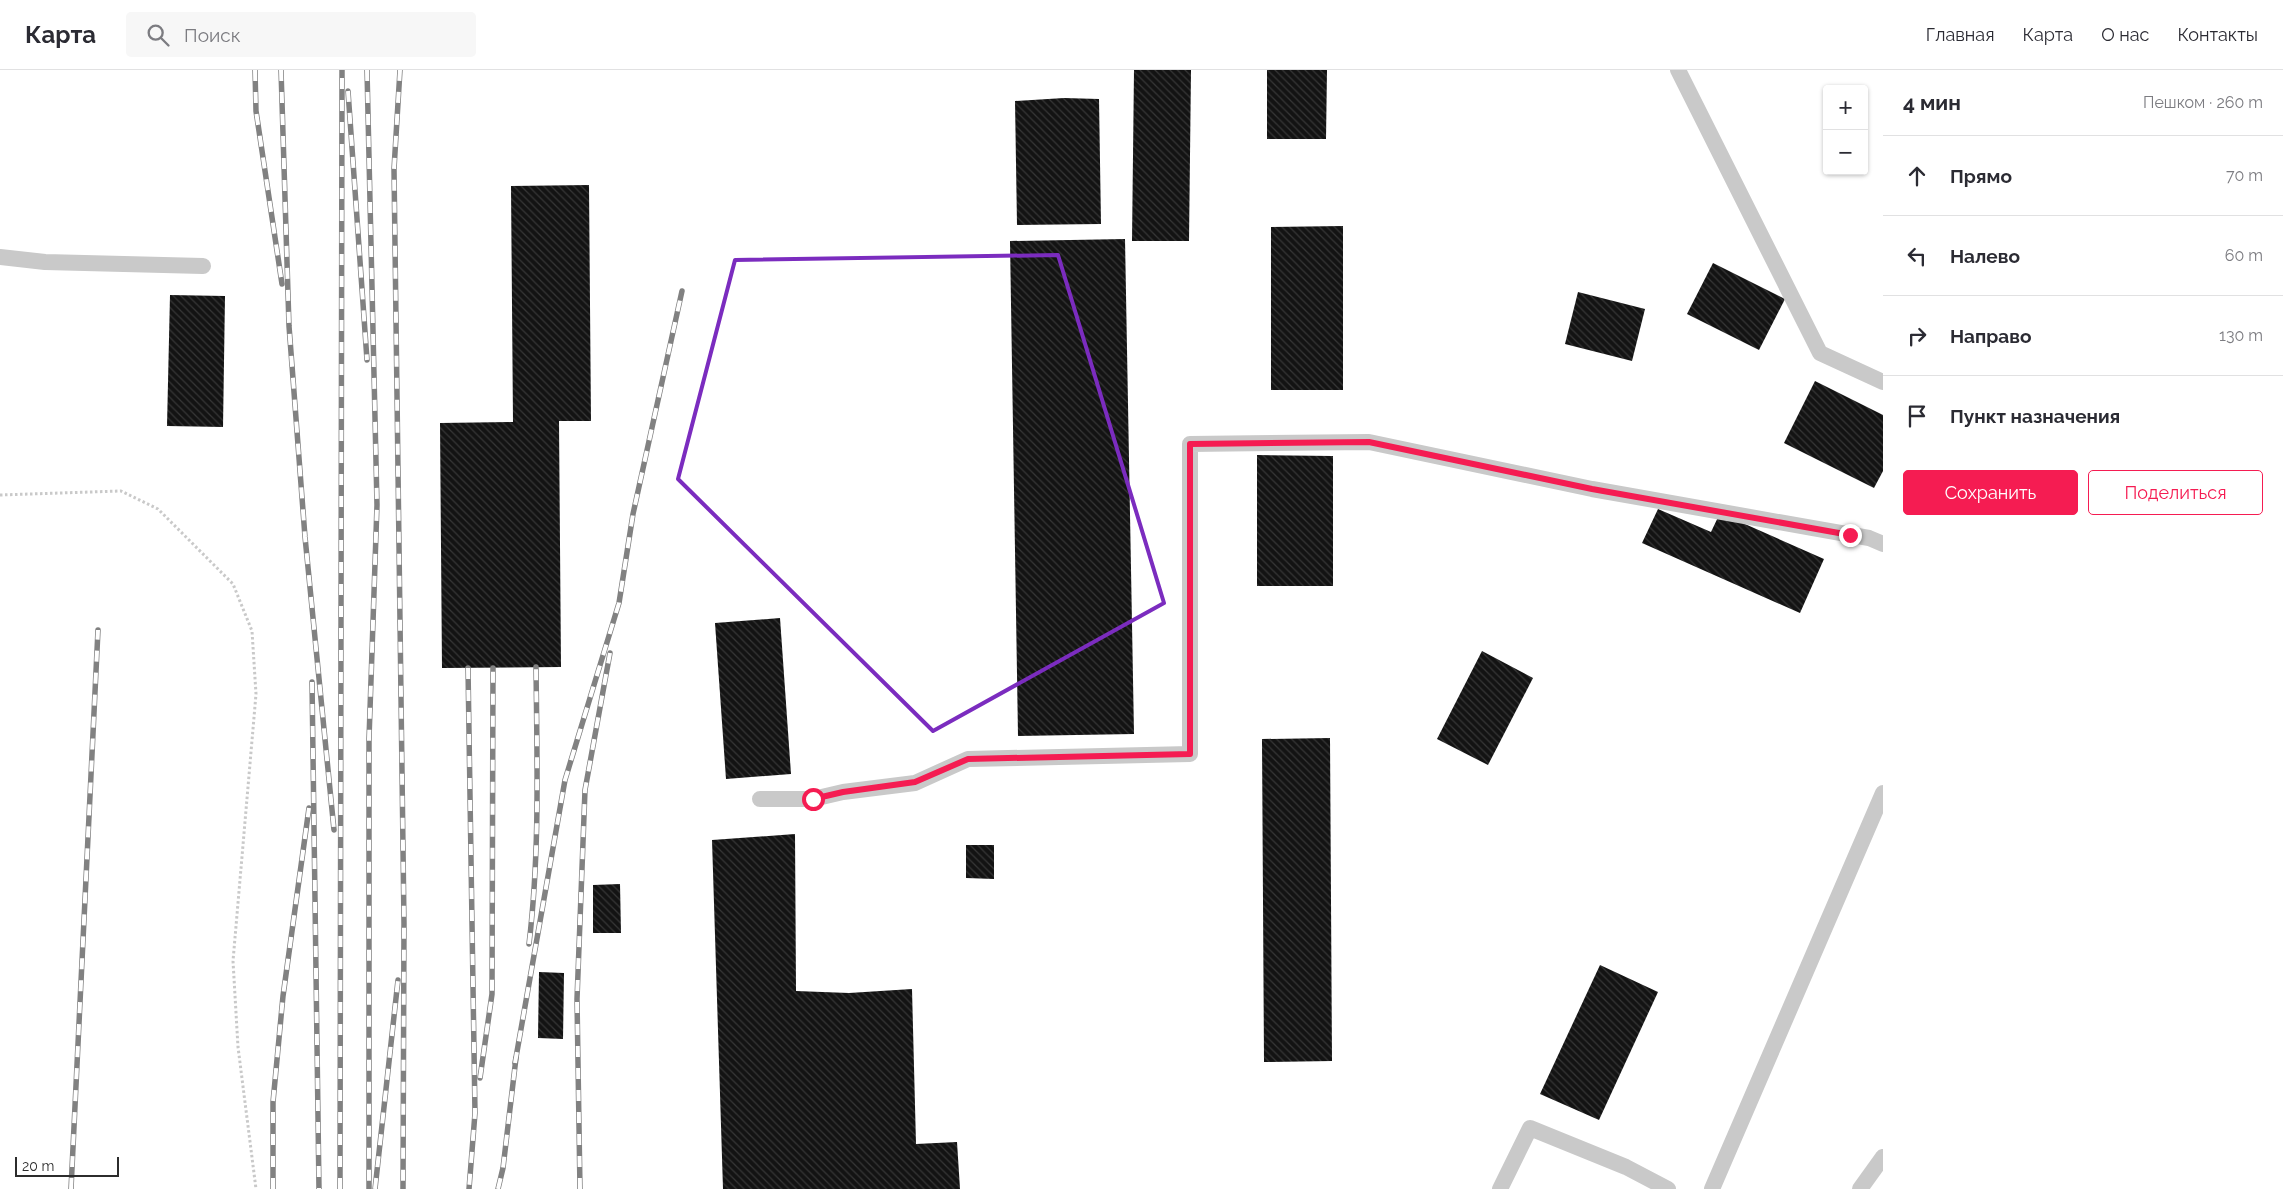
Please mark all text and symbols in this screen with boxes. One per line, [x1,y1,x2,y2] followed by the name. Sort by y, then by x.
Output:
[126,12,476,57] search box
[25,20,96,49] text: Карта
[144,21,172,49] icon: search
[184,24,241,46] text: Поиск
[1926,24,1994,45] text: Главная
[2022,24,2073,45] text: Карта
[2101,24,2149,45] text: О нас
[2177,24,2258,45] text: Контакты
[1823,85,1868,175] map controls
[1823,85,1868,130] button: +
[1903,90,1961,115] text: 4 мин
[2143,93,2263,112] text: Пешком · 260 m
[1823,130,1868,175] button: −
[1903,162,1931,190] icon: ahead
[1950,165,2012,187] text: Прямо
[2226,166,2263,185] text: 70 m
[1903,242,1931,270] icon: left
[1950,245,2020,267] text: Налево
[2225,246,2263,265] text: 60 m
[1903,322,1931,350] icon: right
[1950,325,2031,347] text: Направо
[2219,326,2263,345] text: 130 m
[1903,402,1931,430] icon: arrive
[1950,405,2120,427] text: Пункт назначения
[1903,470,2078,515] button: Сохранить
[2088,470,2263,515] button: Поделиться
[1839,524,1862,547] route end
[802,788,825,811] route start
[15,1154,119,1177] scale bar
[22,1158,54,1174] text: 20 m

